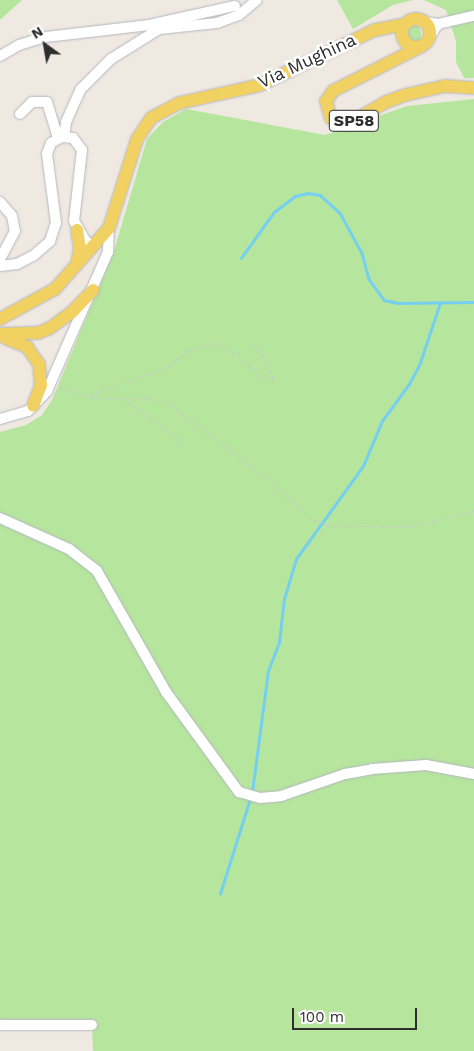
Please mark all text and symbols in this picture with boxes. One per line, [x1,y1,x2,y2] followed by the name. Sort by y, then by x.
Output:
[20,20,70,70] north arrow
[28,23,46,42] text: N
[254,29,360,93] street label: Via Mughina
[328,108,380,134] road number: SP58
[294,998,419,1030] scale bar
[300,1008,344,1026] text: 100 m

